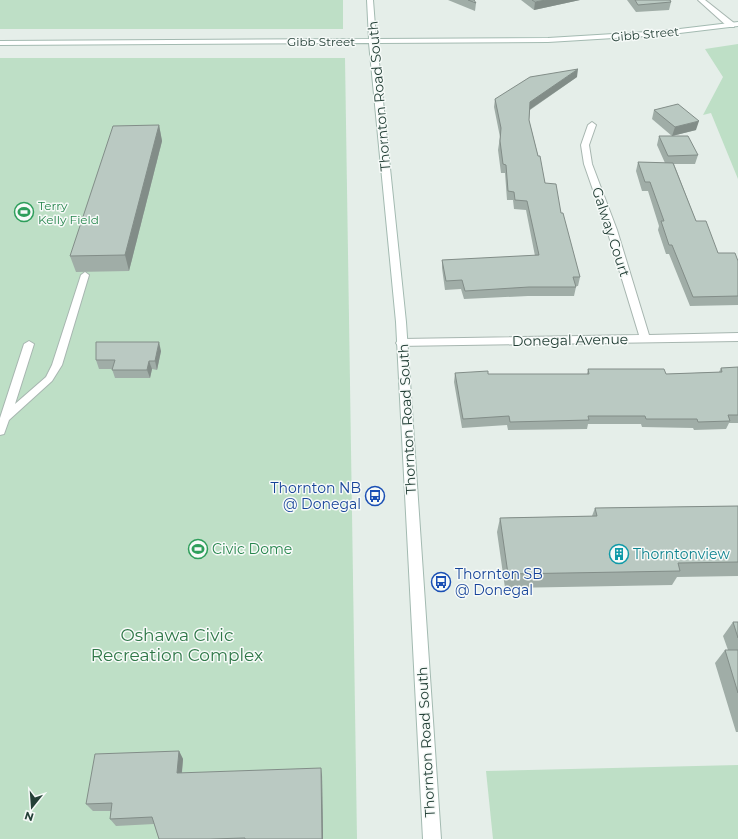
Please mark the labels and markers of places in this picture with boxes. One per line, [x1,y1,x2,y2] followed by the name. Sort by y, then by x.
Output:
[38,198,99,227] place label: Terry Kelly Field
[13,201,35,223] sports icon: Terry Kelly Field
[270,479,361,513] place label: Thornton NB @ Donegal
[364,485,386,507] bus stop icon: Thornton NB @ Donegal
[187,538,209,560] sports icon: Civic Dome
[212,540,292,558] place label: Civic Dome
[608,543,630,565] building icon: Thorntonview
[633,545,730,563] place label: Thorntonview
[455,565,543,599] place label: Thornton SB @ Donegal
[430,571,452,593] bus stop icon: Thornton SB @ Donegal

